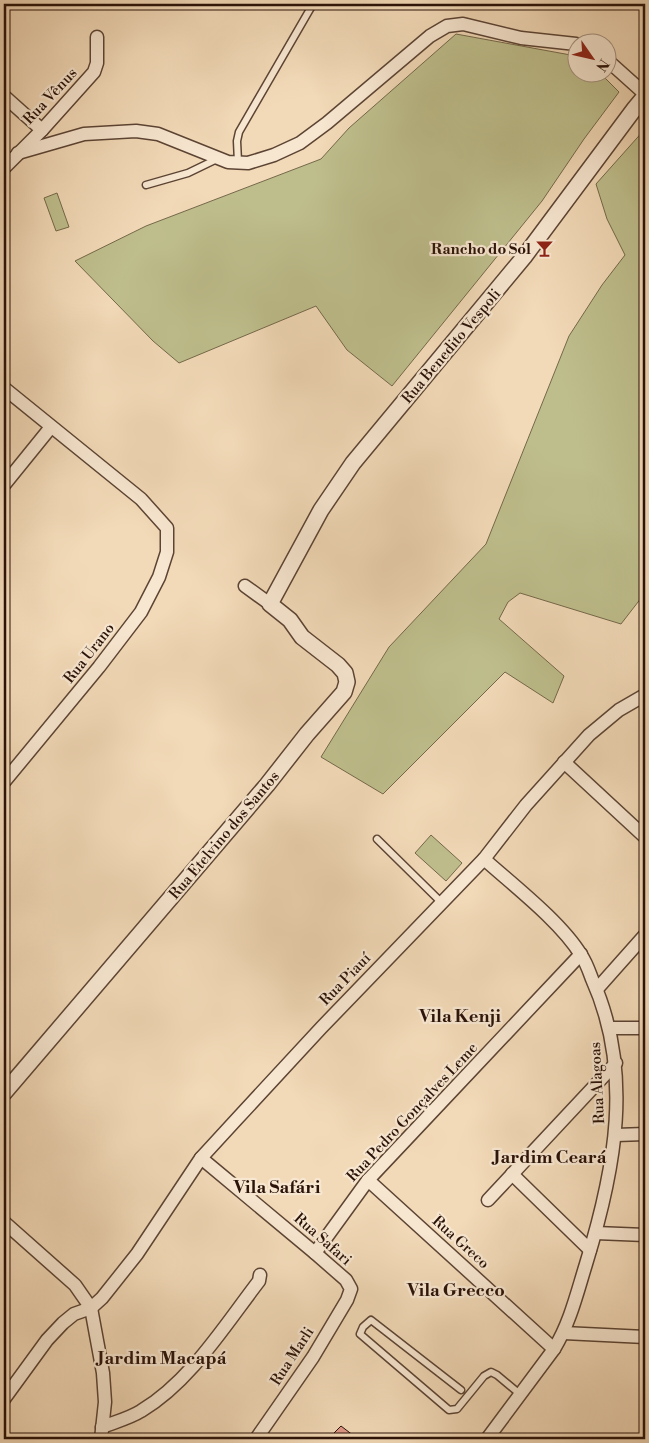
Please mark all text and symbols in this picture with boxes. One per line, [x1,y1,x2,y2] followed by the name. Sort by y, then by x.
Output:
[566,32,616,82] north arrow
[591,55,613,74] text: N
[19,64,81,129] street label: Rua Vênus
[535,239,555,259] bar icon: Rancho do Sol
[431,240,531,259] place label: Rancho do Sol
[398,285,505,408] street label: Rua Benedito Vespoli
[60,619,119,687] street label: Rua Urano
[165,767,284,903] street label: Rua Etelvino dos Santos
[316,948,376,1010] street label: Rua Piauí
[418,1005,501,1028] district label: Vila Kenji
[343,1039,482,1186] street label: Rua Pedro Gonçalves Leme
[586,1041,609,1125] street label: Rua Alagoas
[491,1146,607,1169] district label: Jardim Ceará
[233,1176,321,1199] district label: Vila Safári
[290,1209,356,1270] street label: Rua Safari
[428,1212,493,1273] street label: Rua Greco
[406,1279,505,1302] district label: Vila Grecco
[266,1323,318,1389] street label: Rua Marli
[95,1347,227,1370] district label: Jardim Macapá

